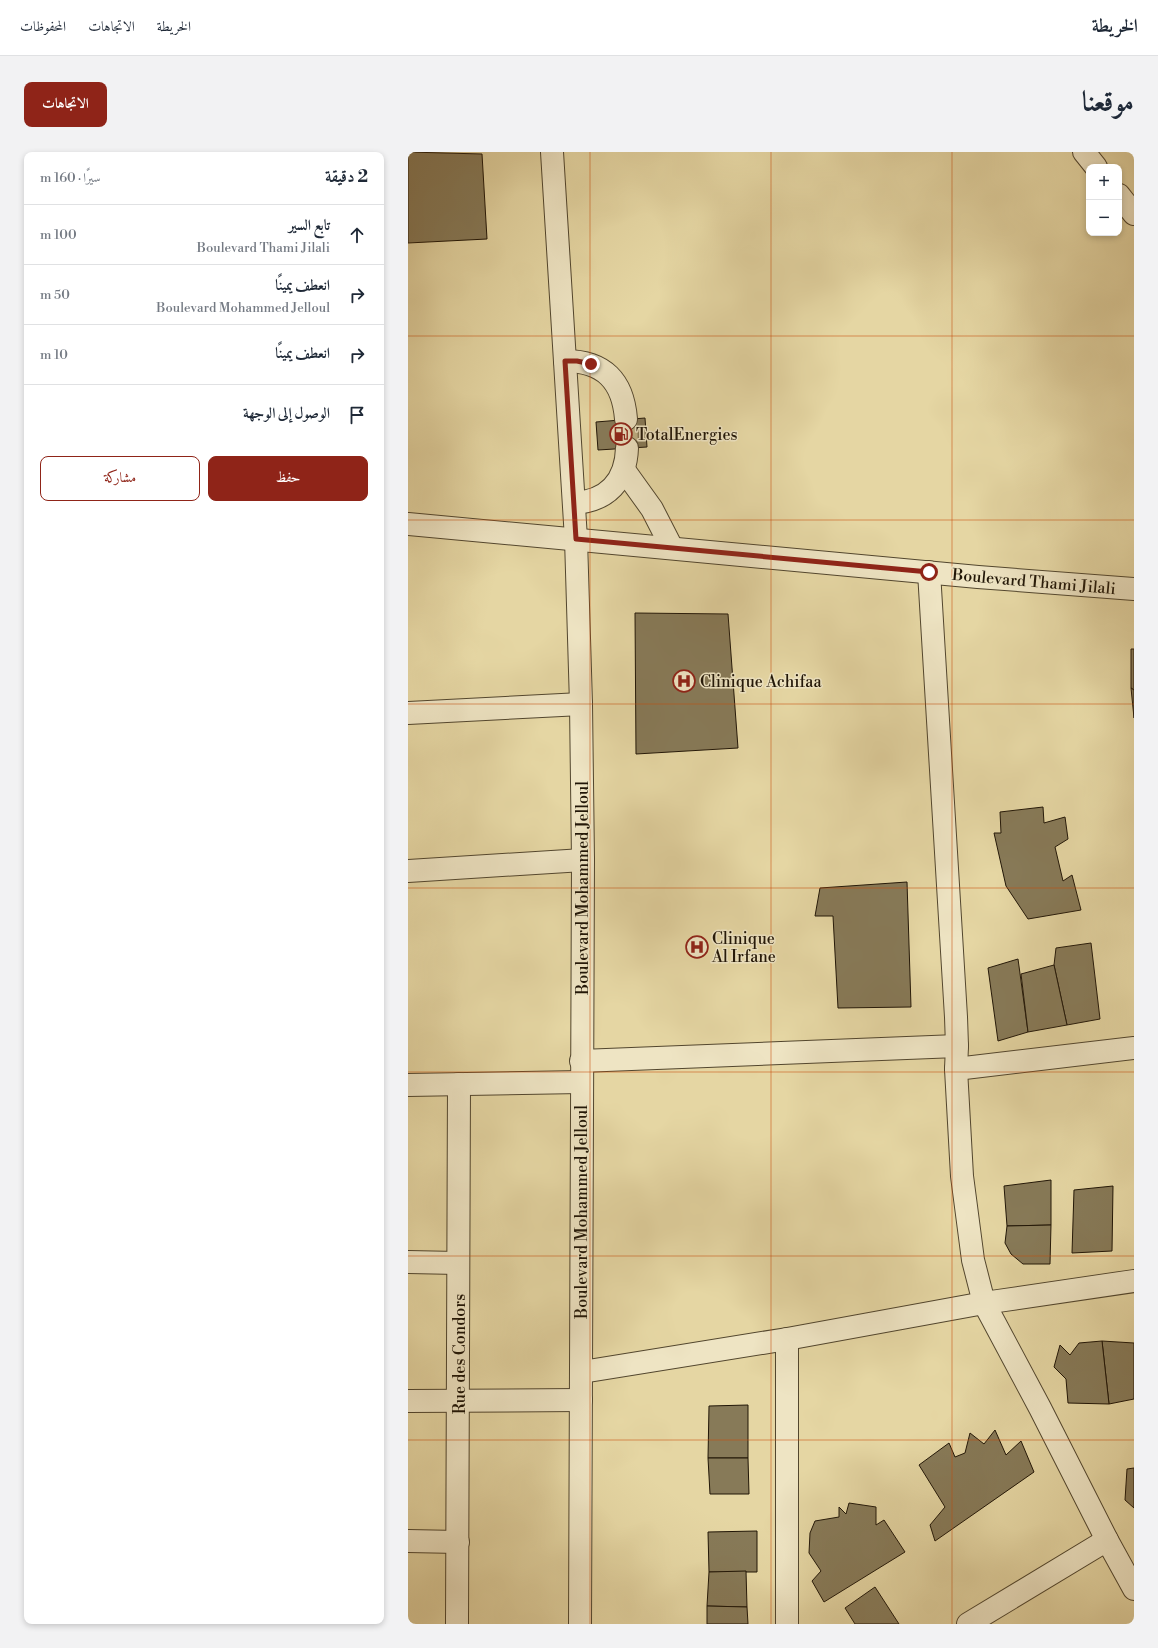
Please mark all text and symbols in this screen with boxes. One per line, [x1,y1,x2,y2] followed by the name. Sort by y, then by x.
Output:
[1092,14,1138,38] text: الخريطة
[20,18,66,36] text: المحفوظات
[88,18,135,36] text: الاتجاهات
[157,18,191,36] text: الخريطة
[24,82,107,127] button: الاتجاهات
[1082,85,1134,120] text: موقعنا
[1086,164,1122,236] map controls
[1086,164,1122,200] button: +
[325,166,368,188] text: 2 دقيقة
[40,170,101,186] text: سيرًا · 160 m
[1086,200,1122,236] button: −
[288,216,330,235] text: تابع السير
[346,224,368,246] icon: ahead
[40,227,77,243] text: 100 m
[197,240,330,256] text: Boulevard Thami Jilali
[275,276,330,295] text: انعطف يمينًا
[346,284,368,306] icon: right
[40,287,70,303] text: 50 m
[156,300,330,316] text: Boulevard Mohammed Jelloul
[275,344,330,363] text: انعطف يمينًا
[346,344,368,366] icon: right
[40,347,68,363] text: 10 m
[582,355,600,373] route end
[243,404,330,423] text: الوصول إلى الوجهة
[346,404,368,426] icon: arrive
[608,421,634,447] fuel station icon: TotalEnergies
[636,425,738,445] place label: TotalEnergies
[40,456,200,501] button: مشاركة
[208,456,368,501] button: حفظ
[920,563,938,581] route start
[950,565,1116,599] street label: Boulevard Thami Jilali
[671,668,697,694] hospital icon: Clinique Achifaa
[700,672,822,692] place label: Clinique Achifaa
[573,781,593,996] street label: Boulevard Mohammed Jelloul
[711,929,776,967] place label: Clinique Al Irfane
[684,934,710,960] hospital icon: Clinique Al Irfane
[572,1105,592,1320] street label: Boulevard Mohammed Jelloul
[450,1294,470,1414] street label: Rue des Condors

